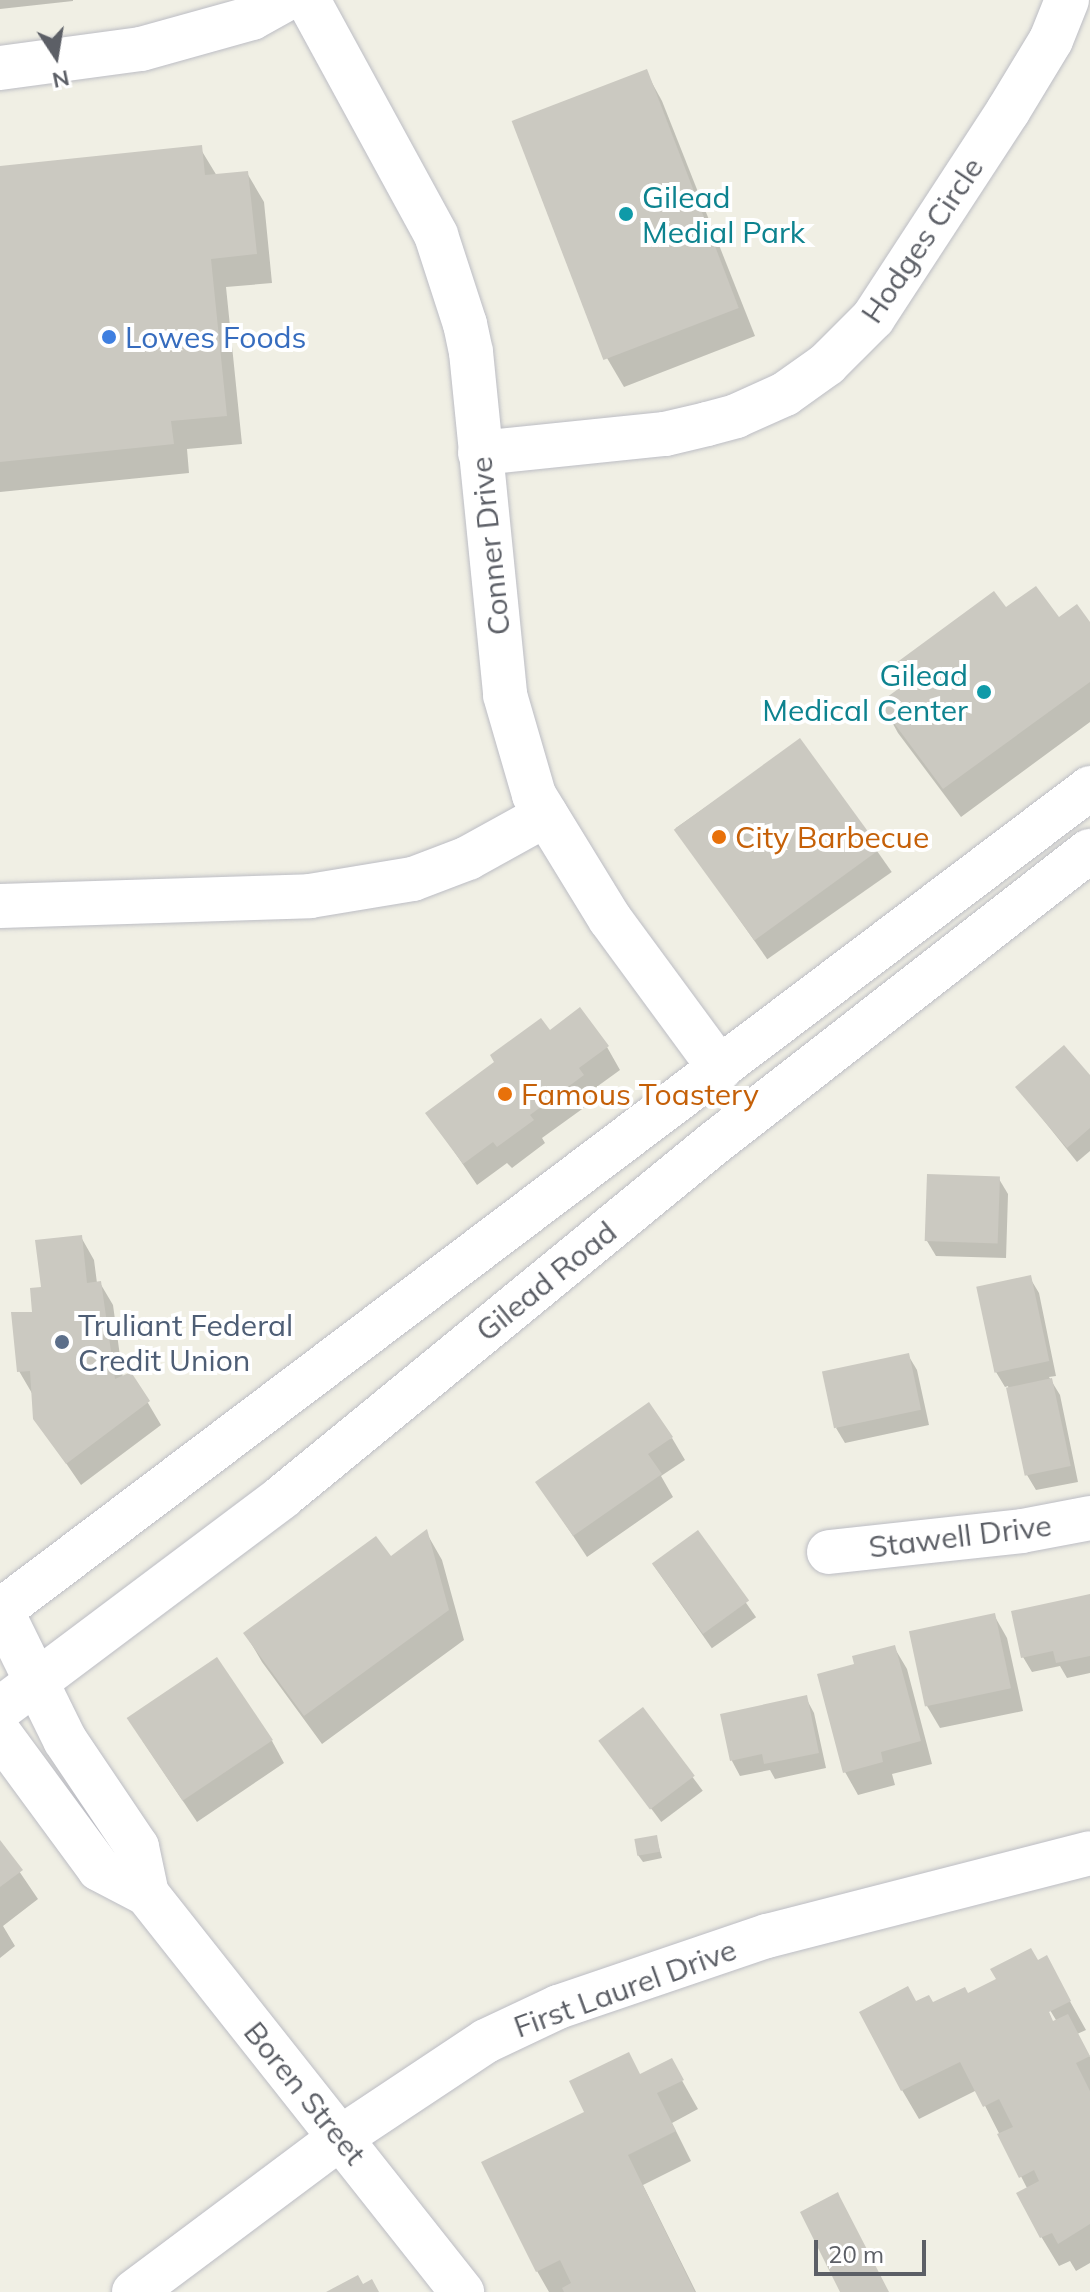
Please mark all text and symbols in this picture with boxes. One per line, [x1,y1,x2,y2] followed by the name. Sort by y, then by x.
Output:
[16,16,96,96] north arrow
[50,64,72,95] text: N
[853,150,991,330] street label: Hodges Circle
[642,179,805,250] place label: Gilead Medial Park
[617,205,635,223] marker: Gilead Medial Park
[125,319,306,355] place label: Lowes Foods
[100,328,118,346] marker: Lowes Foods
[463,455,517,637] street label: Conner Drive
[762,657,968,728] place label: Gilead Medical Center
[975,683,993,701] marker: Gilead Medical Center
[735,819,929,855] place label: City Barbecue
[710,828,728,846] marker: City Barbecue
[521,1076,759,1112] place label: Famous Toastery
[496,1085,514,1103] marker: Famous Toastery
[469,1214,623,1348] street label: Gilead Road
[78,1307,293,1378] place label: Truliant Federal Credit Union
[53,1333,71,1351] marker: Truliant Federal Credit Union
[867,1507,1053,1565] street label: Stawell Drive
[509,1931,741,2045] street label: First Laurel Drive
[237,2014,373,2172] street label: Boren Street
[818,2224,930,2274] scale bar
[828,2239,884,2269] text: 20 m

